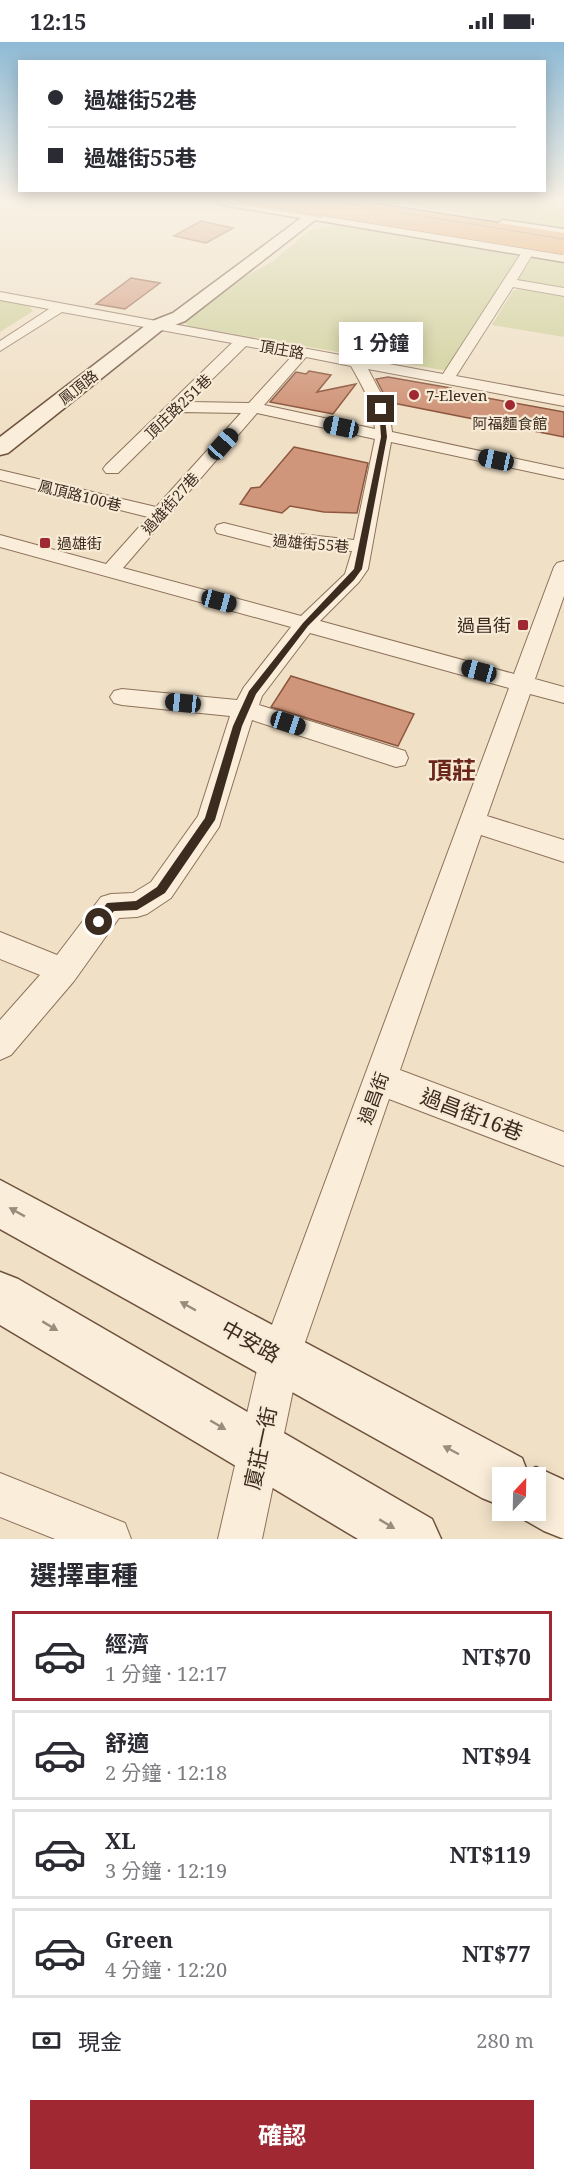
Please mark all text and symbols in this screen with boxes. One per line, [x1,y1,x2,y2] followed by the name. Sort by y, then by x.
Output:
[30,6,86,36] text: 12:15
[84,84,197,114] text: 過雄街52巷
[84,142,197,172] text: 過雄街55巷
[339,322,423,364] callout: 1 分鐘
[353,329,409,356] text: 1 分鐘
[258,335,306,363] street label: 頂庄路
[54,365,102,409] street label: 鳳頂路
[140,369,216,443] street label: 頂庄路251巷
[426,385,488,405] place label: 7-Eleven
[407,388,421,402] marker: 7-Eleven
[367,395,394,422] route end
[503,398,517,412] marker: 阿福麵食館
[472,413,548,433] place label: 阿福麵食館
[322,414,360,440] car
[204,425,242,463] car
[477,447,515,473] car
[137,468,203,538] street label: 過雄街27巷
[36,475,124,515] street label: 鳳頂路100巷
[272,530,350,556] street label: 過雄街55巷
[57,533,102,553] place label: 過雄街
[38,536,52,550] marker: 過雄街
[199,588,239,614] car
[457,613,511,637] place label: 過昌街
[516,618,530,632] marker: 過昌街
[459,658,499,684] car
[164,692,202,714] car
[268,709,308,737] car
[428,753,476,786] district label: 頂莊
[85,908,112,935] route start
[352,1069,394,1127] street label: 過昌街
[417,1082,527,1146] street label: 過昌街16巷
[8,1207,25,1217] one-way arrow
[179,1301,196,1311] one-way arrow
[217,1313,285,1369] street label: 中安路
[42,1321,58,1332] one-way arrow
[238,1404,282,1492] street label: 廈莊一街
[210,1420,227,1430] one-way arrow
[442,1445,459,1455] one-way arrow
[492,1467,546,1521] north arrow
[492,1467,546,1521] map controls
[379,1519,396,1529] one-way arrow
[30,1556,138,1593] text: 選擇車種
[105,1628,149,1658] text: 經濟
[33,1629,87,1683] icon: car
[462,1641,531,1671] text: NT$70
[105,1660,227,1687] text: 1 分鐘 · 12:17
[105,1727,149,1757] text: 舒適
[33,1728,87,1782] icon: car
[462,1740,531,1770] text: NT$94
[105,1759,227,1786] text: 2 分鐘 · 12:18
[105,1825,136,1855] text: XL
[33,1827,87,1881] icon: car
[450,1839,531,1869] text: NT$119
[105,1857,227,1884] text: 3 分鐘 · 12:19
[105,1924,173,1954] text: Green
[33,1926,87,1980] icon: car
[462,1938,531,1968] text: NT$77
[105,1956,227,1983] text: 4 分鐘 · 12:20
[30,2024,63,2057] icon: cash
[78,2026,122,2056] text: 現金
[476,2027,534,2054] text: 280 m
[30,2100,534,2169] button: 確認

